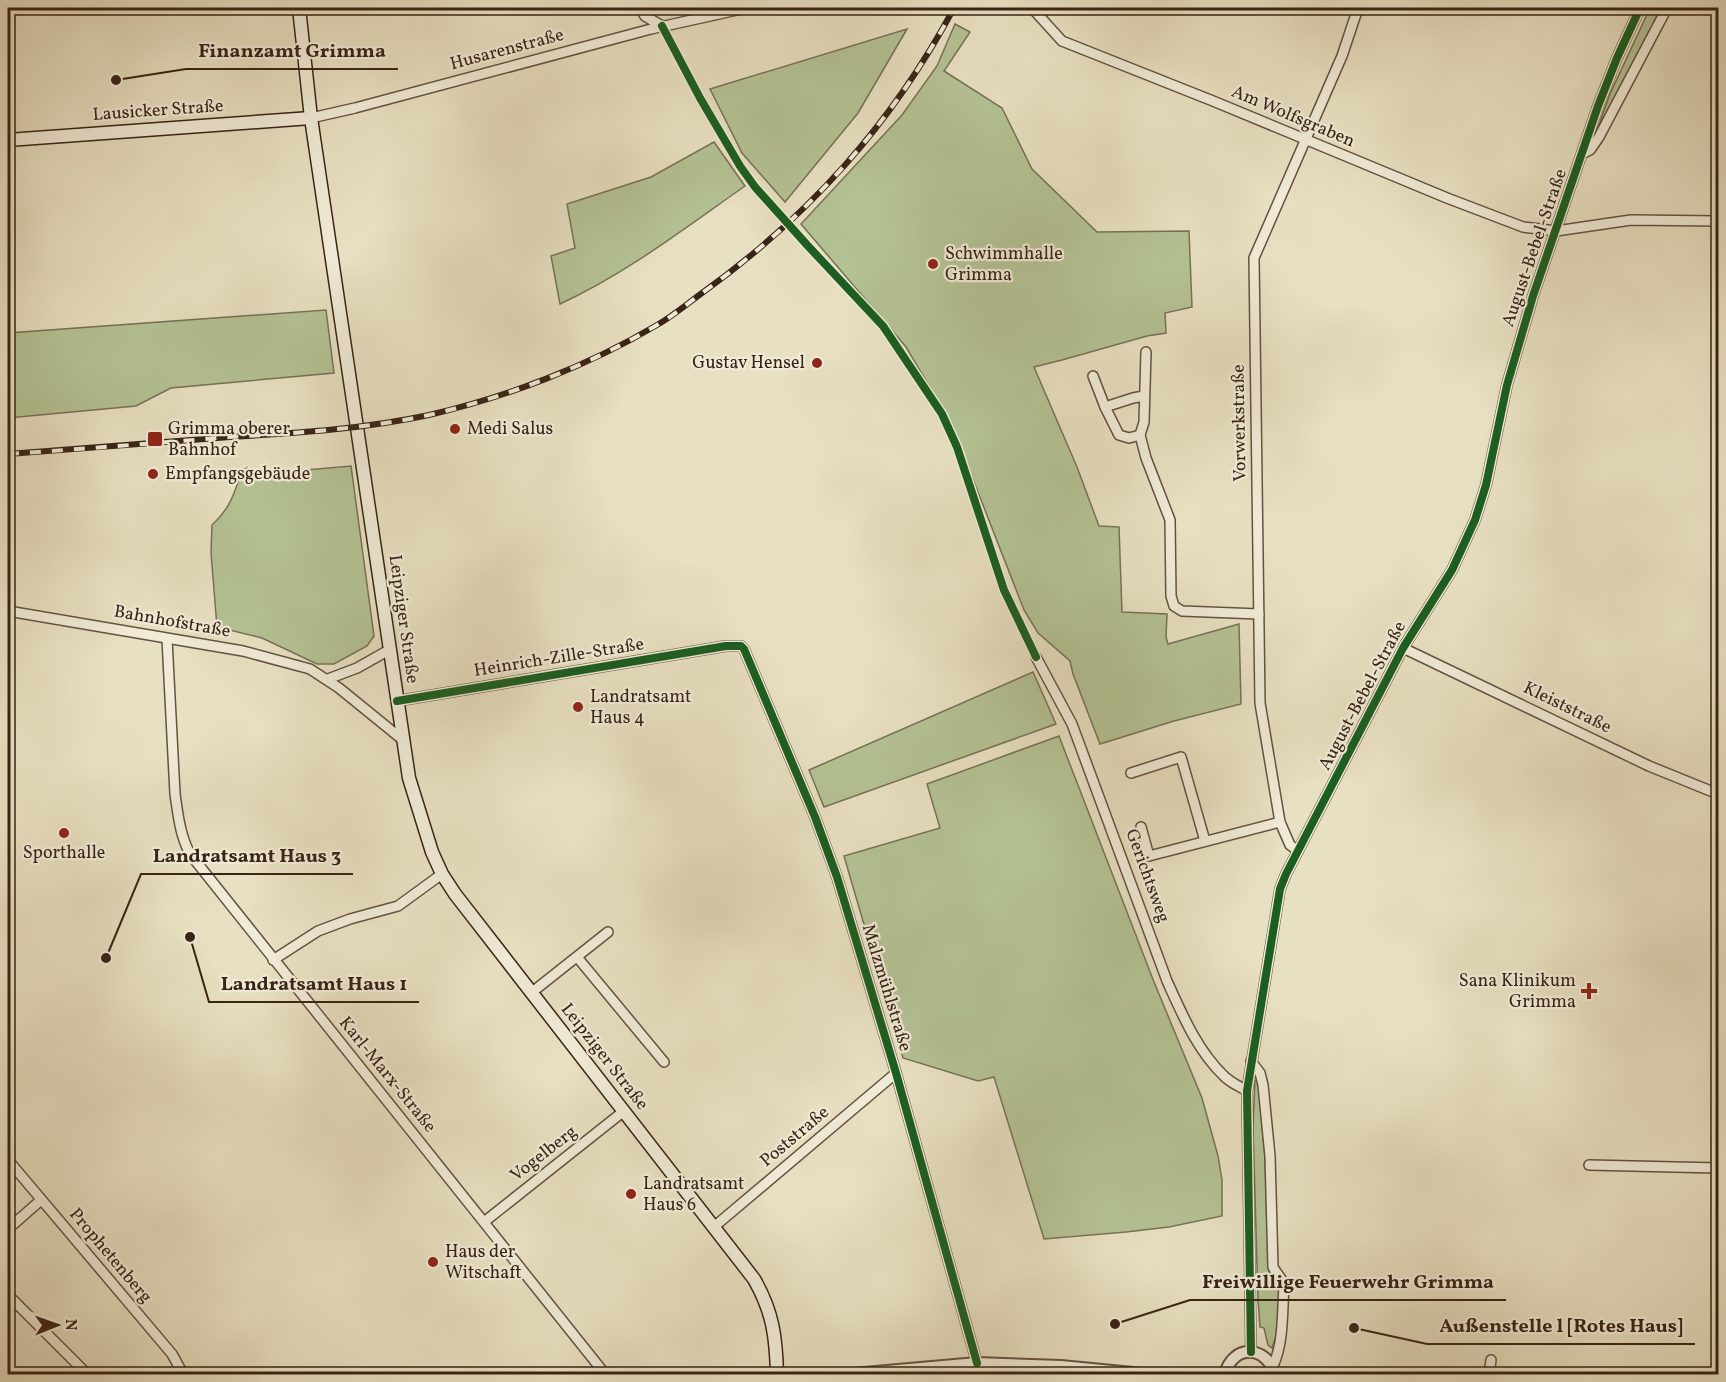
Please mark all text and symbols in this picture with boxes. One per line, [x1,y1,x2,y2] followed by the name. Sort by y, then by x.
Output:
[447,23,567,77] street label: Husarenstraße
[186,31,398,69] callout: Finanzamt Grimma
[198,38,386,66] text: Finanzamt Grimma
[1227,80,1359,154] street label: Am Wolfsgraben
[92,94,224,128] street label: Lausicker Straße
[1496,166,1574,330] street label: August-Bebel-Straße
[945,242,1063,288] place label: Schwimmhalle Grimma
[926,257,940,271] marker: Schwimmhalle Grimma
[692,351,805,376] place label: Gustav Hensel
[810,356,824,370] marker: Gustav Hensel
[1226,364,1254,482] street label: Vorwerkstraße
[168,417,290,463] place label: Grimma oberer Bahnhof
[467,417,553,442] place label: Medi Salus
[448,422,462,436] marker: Medi Salus
[146,430,164,448] marker: Grimma oberer Bahnhof
[165,462,310,487] place label: Empfangsgebäude
[146,467,160,481] marker: Empfangsgebäude
[382,553,424,685] street label: Leipziger Straße
[112,599,232,645] street label: Bahnhofstraße
[1313,617,1413,775] street label: August-Bebel-Straße
[472,632,646,684] street label: Heinrich-Zille-Straße
[1519,676,1615,740] street label: Kleiststraße
[590,685,691,731] place label: Landratsamt Haus 4
[571,700,585,714] marker: Landratsamt Haus 4
[57,826,71,840] marker: Sporthalle
[1118,826,1176,926] street label: Gerichtsweg
[141,836,353,874] callout: Landratsamt Haus 3
[23,841,105,866] place label: Sporthalle
[153,843,341,871] text: Landratsamt Haus 3
[855,921,917,1055] street label: Malzmühlstraße
[209,964,419,1002] callout: Landratsamt Haus 1
[1459,969,1576,1015] place label: Sana Klinikum Grimma
[221,971,407,999] text: Landratsamt Haus 1
[1580,982,1598,1000] marker: Sana Klinikum Grimma
[554,998,654,1116] street label: Leipziger Straße
[332,1012,442,1138] street label: Karl-Marx-Straße
[755,1101,835,1173] street label: Poststraße
[505,1120,583,1188] street label: Vogelberg
[643,1172,744,1218] place label: Landratsamt Haus 6
[624,1187,638,1201] marker: Landratsamt Haus 6
[63,1203,157,1309] street label: Prophetenberg
[445,1240,522,1286] place label: Haus der Witschaft
[426,1255,440,1269] marker: Haus der Witschaft
[1190,1262,1506,1300] callout: Freiwillige Feuerwehr Grimma
[1202,1269,1494,1297] text: Freiwillige Feuerwehr Grimma
[27,1295,87,1355] north arrow
[1427,1306,1695,1344] callout: Außenstelle l [Rotes Haus]
[1439,1313,1683,1341] text: Außenstelle l [Rotes Haus]
[59,1319,81,1331] text: N

